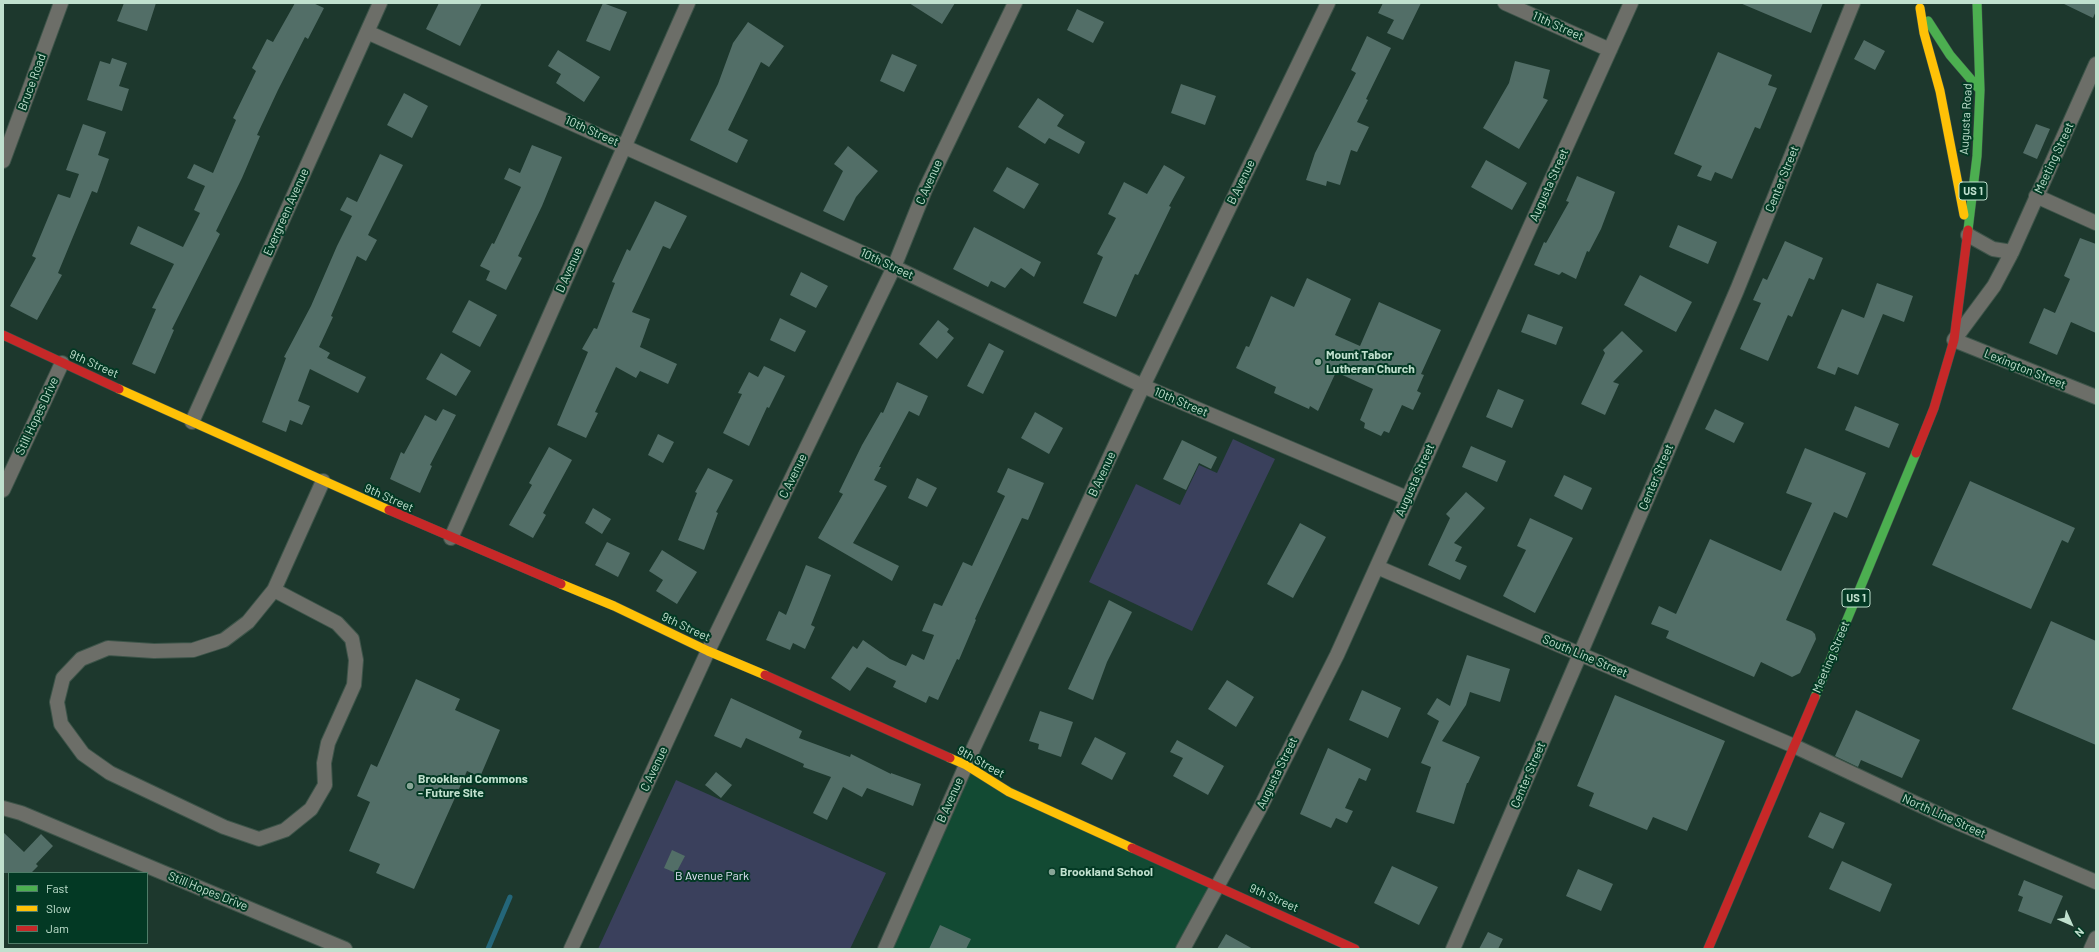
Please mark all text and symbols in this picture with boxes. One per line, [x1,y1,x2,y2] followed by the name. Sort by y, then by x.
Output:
[1530,8,1586,44] street label: 11th Street
[15,51,49,113] street label: Bruce Road
[1957,83,1975,155] street label: Augusta Road
[563,113,621,149] street label: 10th Street
[2031,120,2077,196] street label: Meeting Street
[1762,144,1802,214] street label: Center Street
[1527,146,1571,224] street label: Augusta Street
[913,157,945,207] street label: C Avenue
[1224,157,1258,207] street label: B Avenue
[260,166,312,258] street label: Evergreen Avenue
[1959,182,1987,200] road number: US 1
[553,245,585,295] street label: D Avenue
[858,245,916,283] street label: 10th Street
[1982,346,2068,392] street label: Lexington Street
[67,347,121,381] street label: 9th Street
[1326,348,1415,376] place label: Mount Tabor Lutheran Church
[1313,357,1323,367] marker: Mount Tabor Lutheran Church
[13,375,61,457] street label: Still Hopes Drive
[1152,384,1210,420] street label: 10th Street
[1393,441,1437,519] street label: Augusta Street
[1636,442,1676,512] street label: Center Street
[1085,449,1119,499] street label: B Avenue
[776,451,810,501] street label: C Avenue
[362,481,416,515] street label: 9th Street
[1842,589,1870,607] road number: US 1
[659,609,713,645] street label: 9th Street
[1809,619,1853,695] street label: Meeting Street
[1540,632,1630,680] street label: South Line Street
[1253,735,1301,811] street label: Augusta Street
[1508,740,1548,810] street label: Center Street
[955,743,1007,781] street label: 9th Street
[637,744,671,794] street label: C Avenue
[418,772,528,800] place label: Brookland Commons - Future Site
[934,775,966,825] street label: B Avenue
[405,781,415,791] marker: Brookland Commons - Future Site
[1900,791,1988,841] street label: North Line Street
[1060,865,1153,879] place label: Brookland School
[1047,867,1057,877] marker: Brookland School
[166,869,250,913] street label: Still Hopes Drive
[675,869,749,883] park label: B Avenue Park
[8,872,148,944] legend
[46,881,69,895] text: Fast
[1247,881,1301,915] street label: 9th Street
[46,901,71,915] text: Slow
[2051,904,2091,944] north arrow
[46,921,69,935] text: Jam
[2073,926,2087,940] text: N

